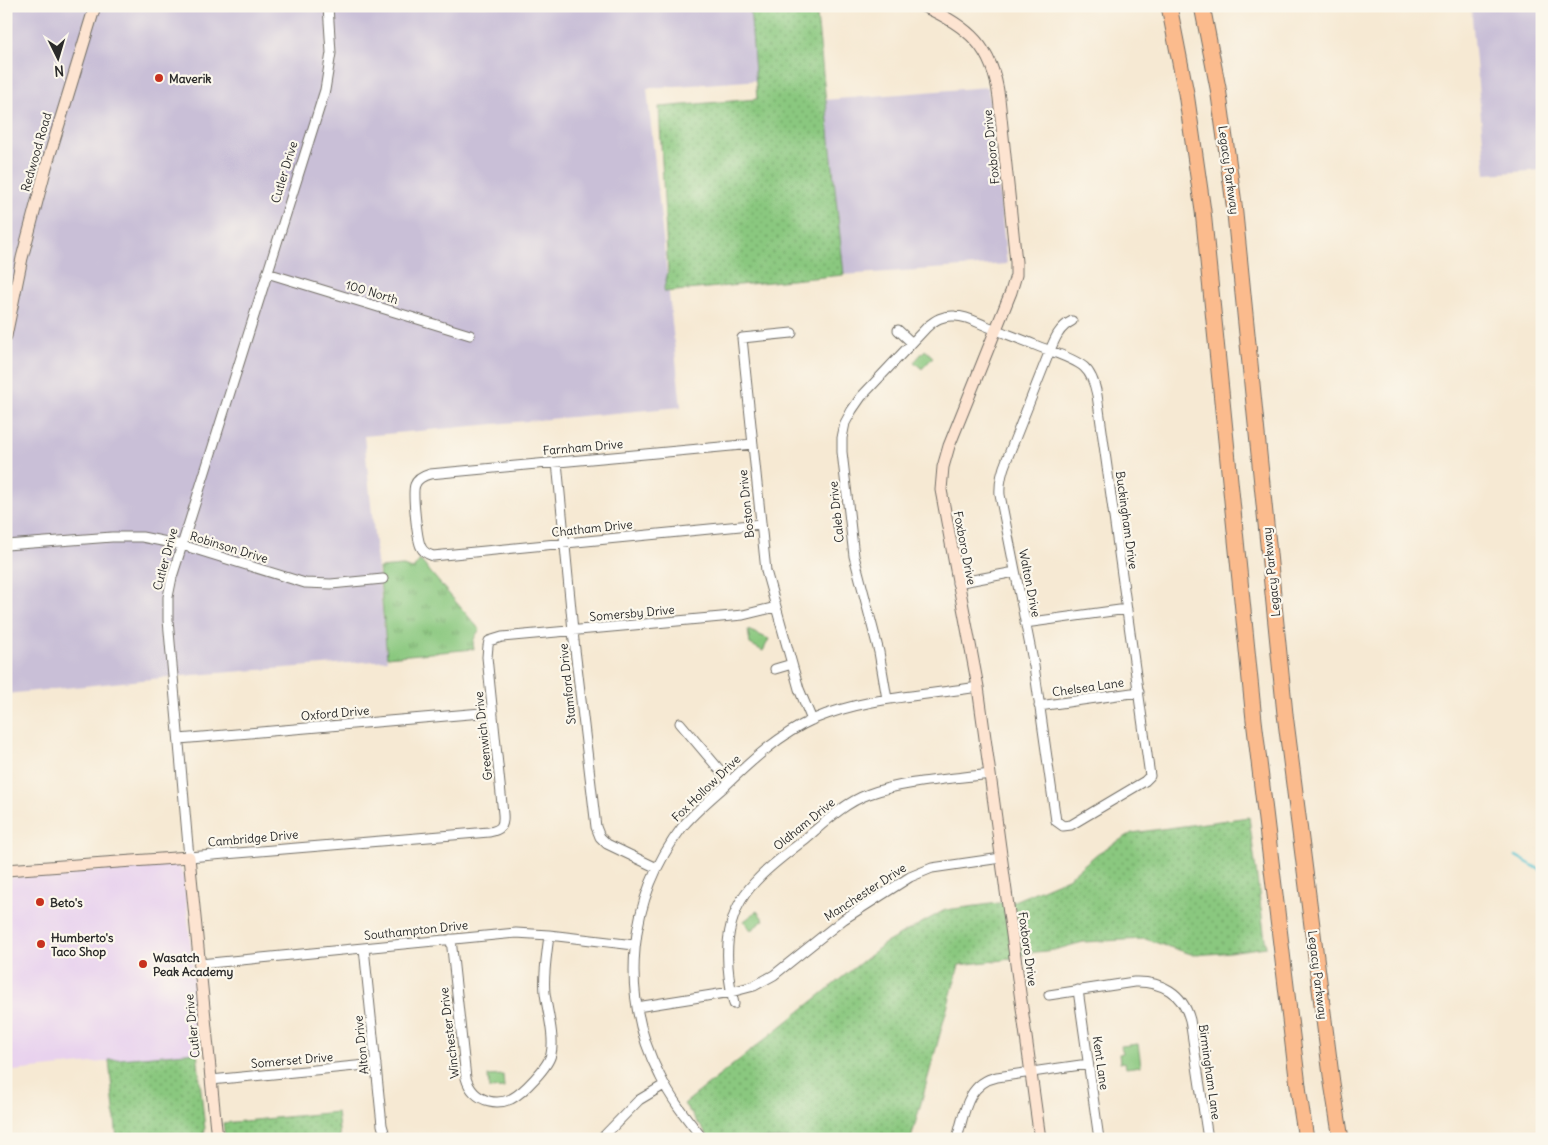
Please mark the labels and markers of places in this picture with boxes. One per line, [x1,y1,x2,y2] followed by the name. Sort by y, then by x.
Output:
[169,71,212,86] place label: Maverik
[153,72,165,84] marker: Maverik
[50,895,83,910] place label: Beto's
[34,896,46,908] marker: Beto's
[51,930,114,960] place label: Humberto's Taco Shop
[35,938,47,950] marker: Humberto's Taco Shop
[153,950,234,980] place label: Wasatch Peak Academy
[137,958,149,970] marker: Wasatch Peak Academy

